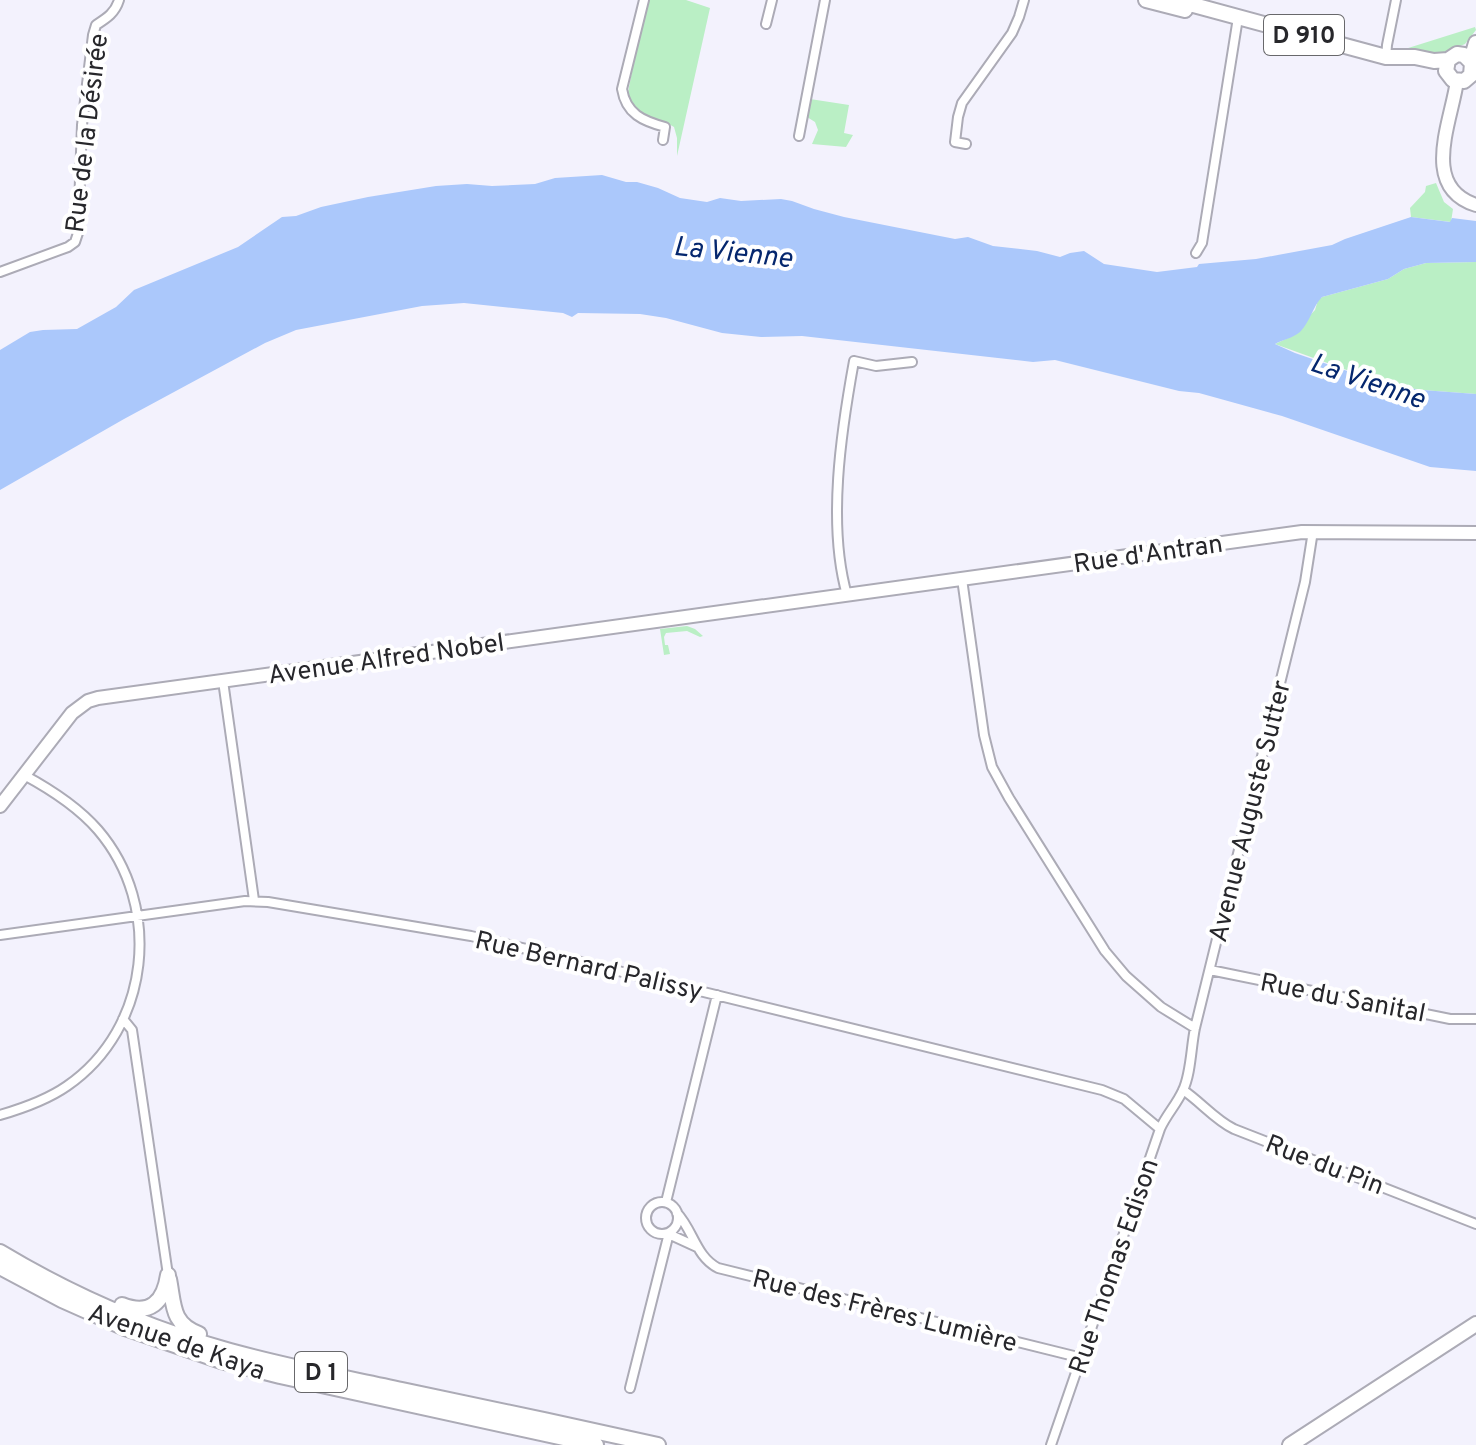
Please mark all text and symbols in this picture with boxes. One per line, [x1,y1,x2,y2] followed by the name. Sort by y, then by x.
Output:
[1264,15,1344,55] road number: D 910
[60,32,117,235] street label: Rue de la Désirée
[672,230,794,278] water label: La Vienne
[1305,346,1430,419] water label: La Vienne
[1071,529,1225,582] street label: Rue d'Antran
[266,628,507,693] street label: Avenue Alfred Nobel
[1203,677,1300,946] street label: Avenue Auguste Sutter
[471,925,705,1010] street label: Rue Bernard Palissy
[1257,967,1428,1032] street label: Rue du Sanital
[1260,1129,1388,1204] street label: Rue du Pin
[1063,1155,1168,1379] street label: Rue Thomas Edison
[749,1264,1020,1361] street label: Rue des Frères Lumière
[83,1298,269,1389] street label: Avenue de Kaya
[295,1352,347,1392] road number: D 1

